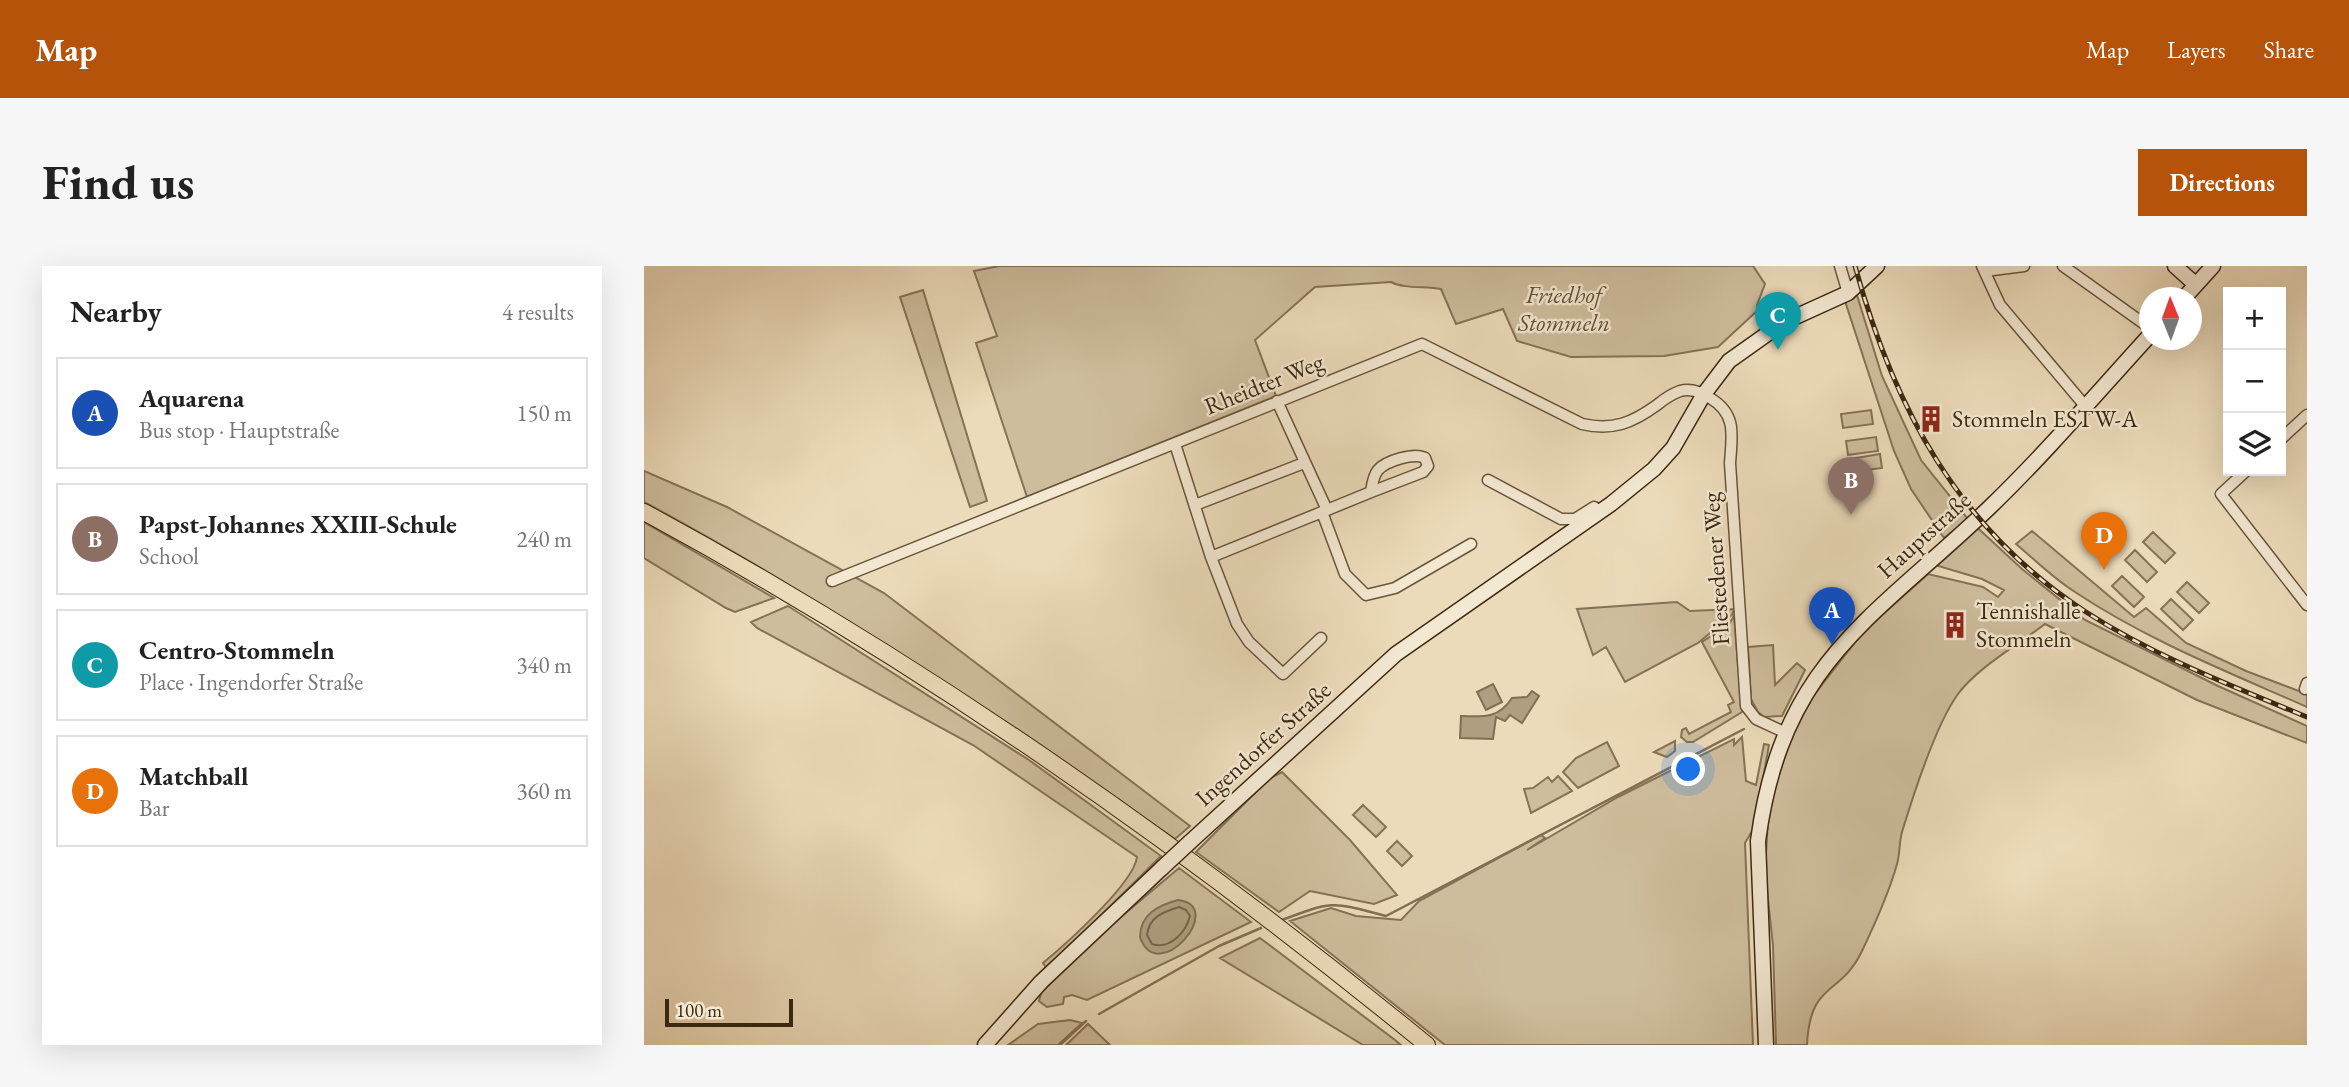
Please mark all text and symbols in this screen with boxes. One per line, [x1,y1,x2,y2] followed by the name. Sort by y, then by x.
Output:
[35,28,97,71] text: Map
[2086,34,2129,65] text: Map
[2167,34,2226,65] text: Layers
[2264,34,2314,65] text: Share
[2138,149,2307,216] button: Directions
[42,150,194,214] text: Find us
[1517,279,1610,338] park label: Friedhof Stommeln
[2139,287,2202,350] north arrow
[2223,287,2286,476] map controls
[2223,287,2286,350] button: +
[70,292,162,331] text: Nearby
[1755,292,1801,350] pin: C
[502,297,574,327] text: 4 results
[1200,345,1329,421] street label: Rheidter Weg
[2223,350,2286,413] button: −
[139,381,244,415] text: Aquarena
[87,398,103,428] text: A
[516,398,572,428] text: 150 m
[1952,403,2138,434] place label: Stommeln ESTW-A
[1916,404,1946,434] building icon: Stommeln ESTW-A
[2223,413,2286,476] button: layers
[139,415,340,445] text: Bus stop · Hauptstraße
[1828,457,1874,515] pin: B
[1870,484,1977,585] street label: Hauptstraße
[1695,491,1736,647] street label: Fliestedener Weg
[139,507,457,541] text: Papst-Johannes XXIII-Schule
[2081,512,2127,570] pin: D
[88,524,102,554] text: B
[516,524,572,554] text: 240 m
[139,541,199,571] text: School
[1809,587,1855,645] pin: A
[1976,595,2081,654] place label: Tennishalle Stommeln
[1940,610,1970,640] building icon: Tennishalle Stommeln
[139,633,335,667] text: Centro-Stommeln
[87,650,103,680] text: C
[516,650,572,680] text: 340 m
[139,667,363,697] text: Place · Ingendorfer Straße
[1188,674,1337,813] street label: Ingendorfer Straße
[1671,752,1705,786] your location
[139,759,248,793] text: Matchball
[86,776,104,806] text: D
[516,776,572,806] text: 360 m
[139,793,169,823] text: Bar
[665,996,793,1028] scale bar
[676,998,722,1023] text: 100 m

